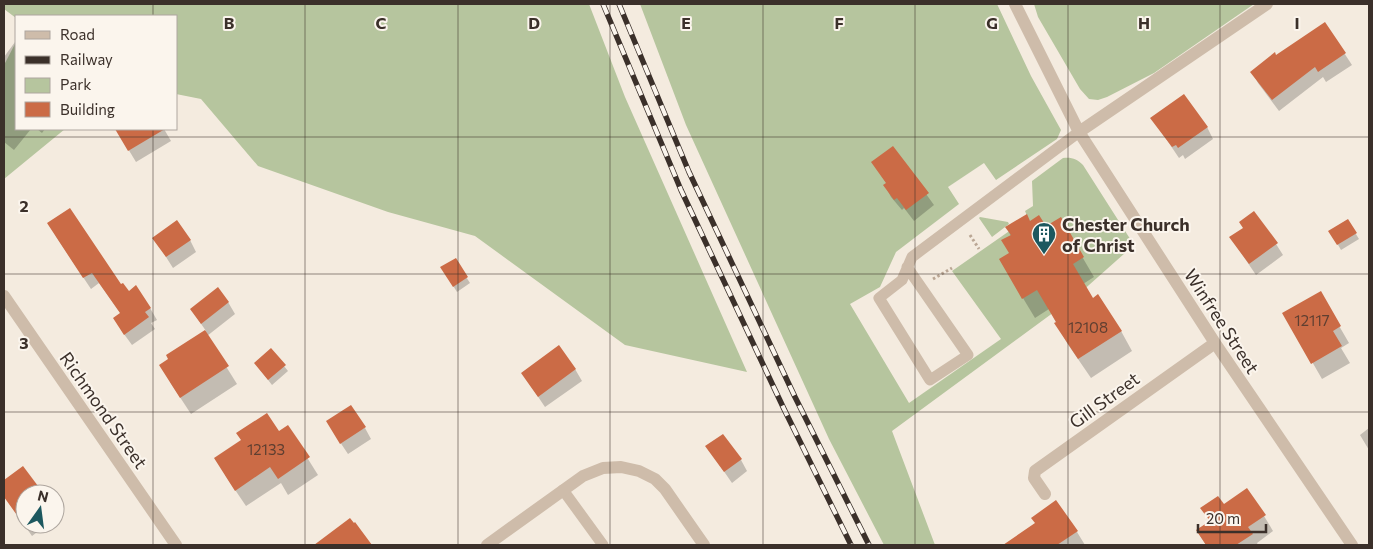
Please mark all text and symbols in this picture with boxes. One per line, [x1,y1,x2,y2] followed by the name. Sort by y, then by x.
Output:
[224,13,235,32] text: B
[376,13,387,32] text: C
[528,13,540,32] text: D
[681,13,691,32] text: E
[834,13,844,32] text: F
[986,13,998,32] text: G
[1138,13,1150,32] text: H
[1294,13,1300,32] text: I
[15,15,178,130] legend
[60,25,95,43] text: Road
[60,50,113,68] text: Railway
[60,75,91,93] text: Park
[60,100,115,118] text: Building
[19,196,29,215] text: 2
[1062,213,1190,256] place label: Chester Church of Christ
[1031,221,1057,255] building icon: Chester Church of Christ
[1180,264,1264,378] street label: Winfree Street
[1294,311,1330,329] house number: 12117
[1068,318,1108,336] house number: 12108
[19,333,29,352] text: 3
[56,347,152,473] street label: Richmond Street
[1065,367,1143,433] street label: Gill Street
[247,440,285,458] house number: 12133
[15,484,65,534] north arrow
[36,486,50,505] text: N
[1198,502,1266,534] scale bar
[1206,509,1240,527] text: 20 m

